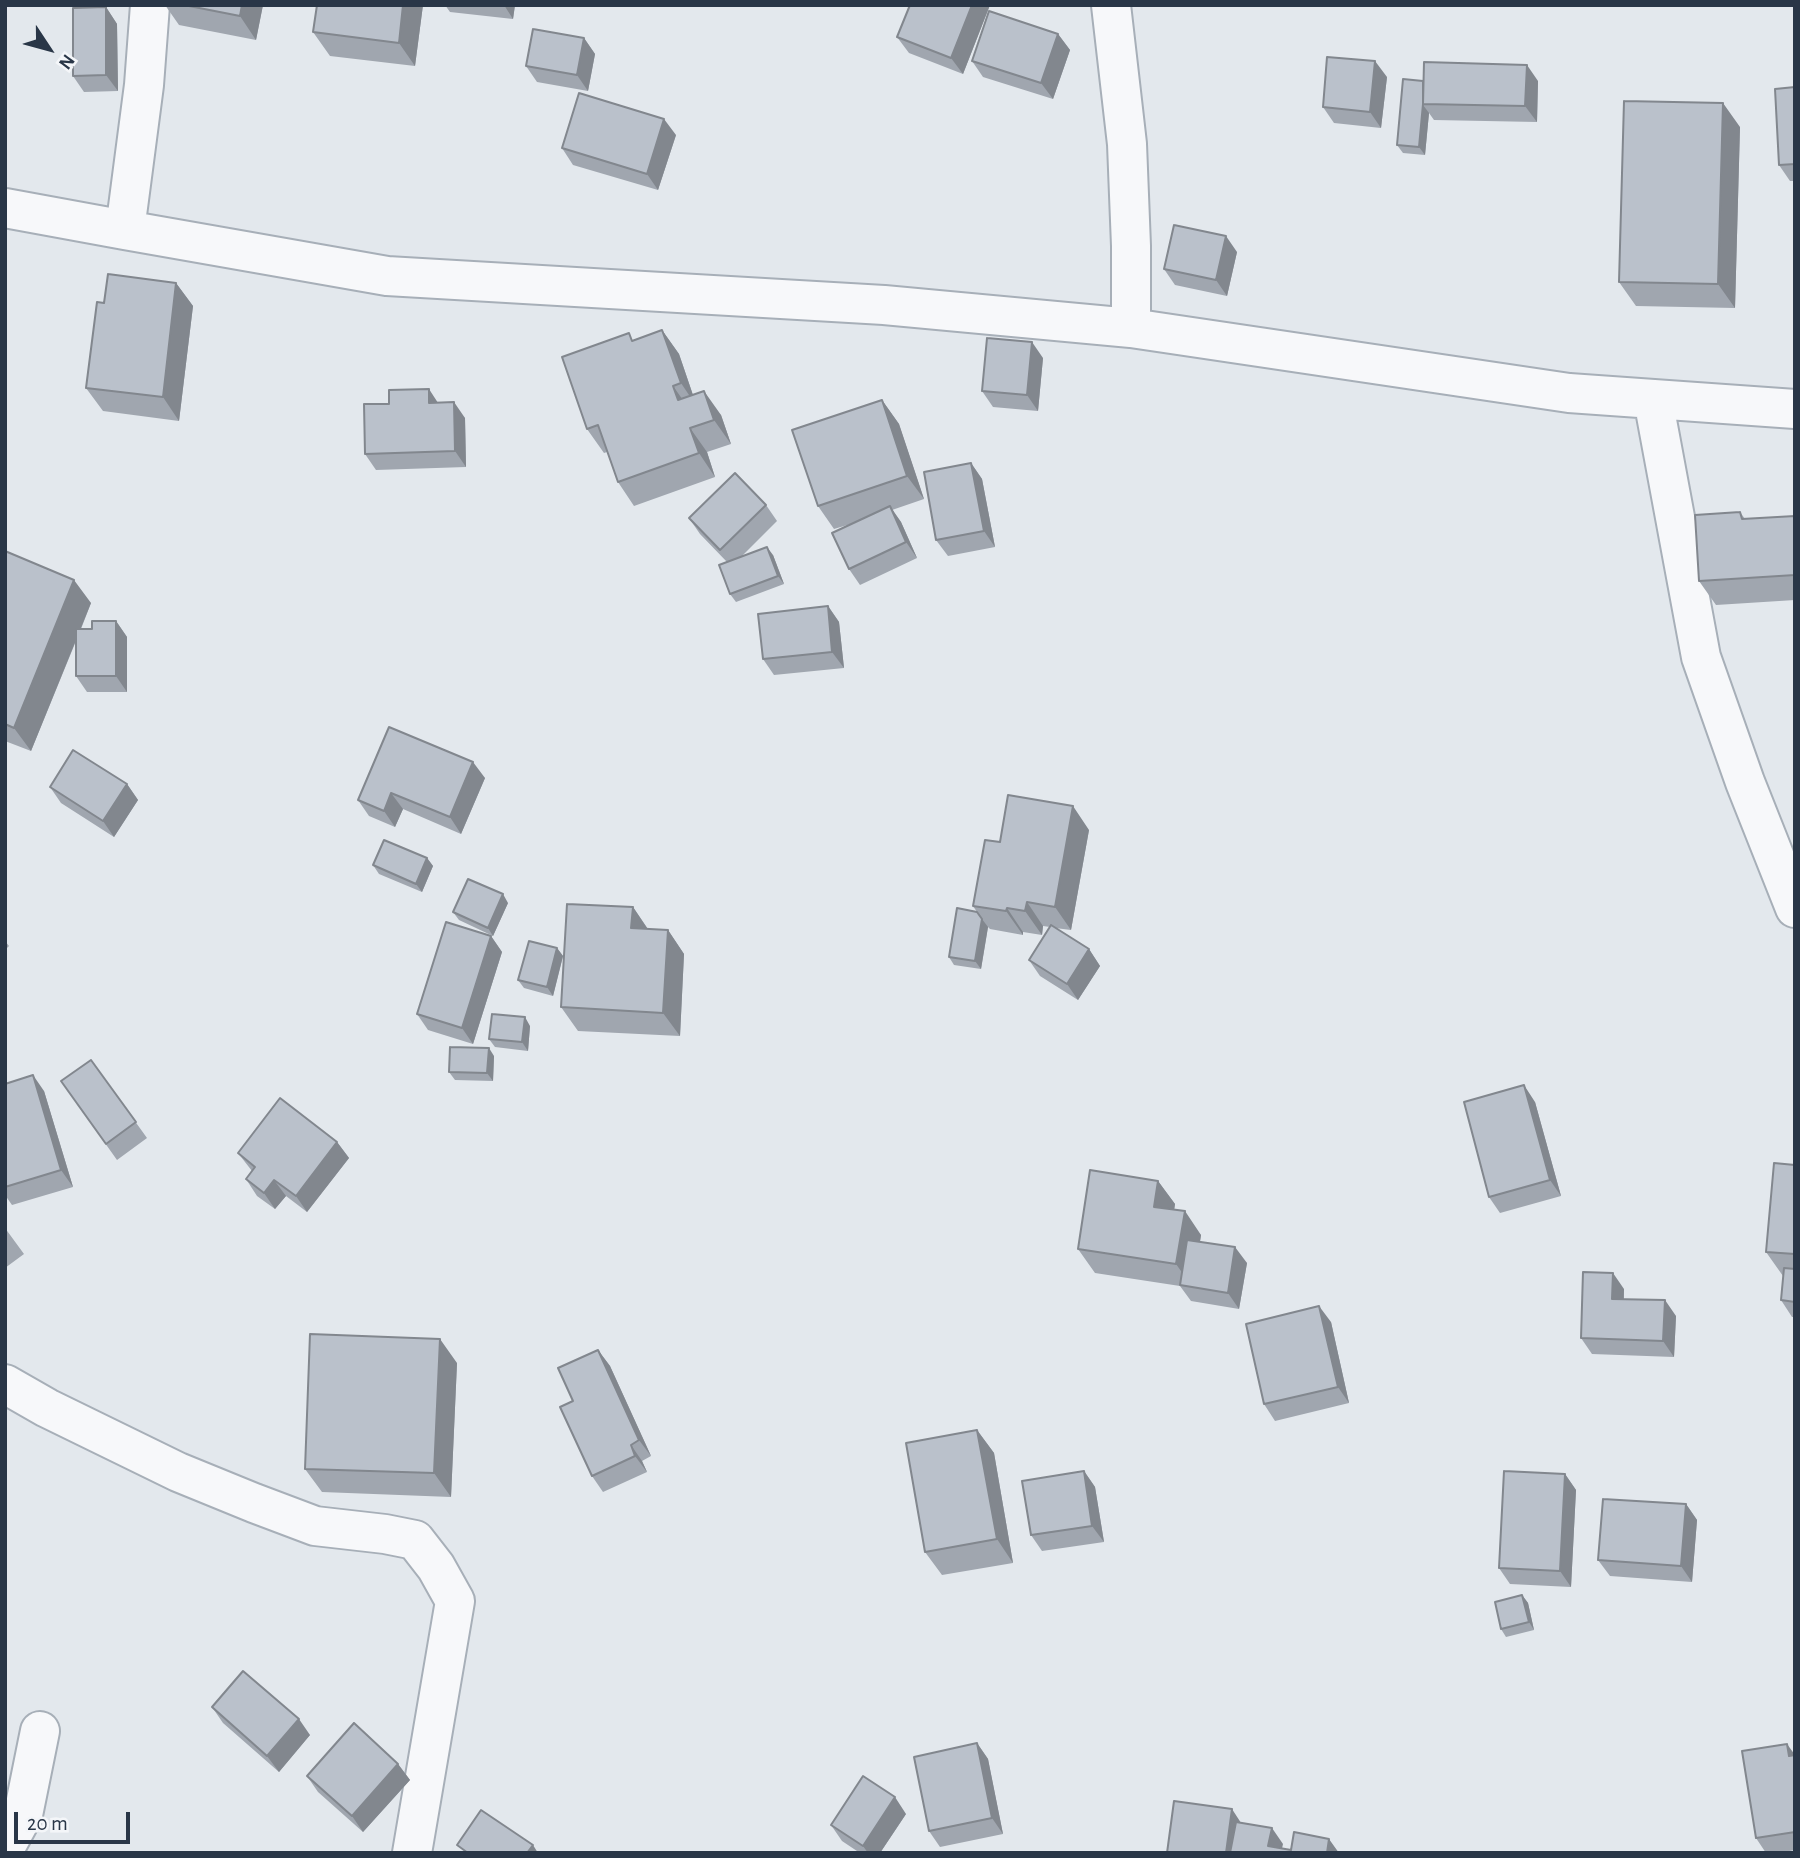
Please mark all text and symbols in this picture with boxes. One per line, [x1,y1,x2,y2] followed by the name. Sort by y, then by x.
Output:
[14,14,84,84] north arrow
[55,51,78,73] text: N
[18,1798,133,1842] scale bar
[27,1813,68,1834] text: 20 m

